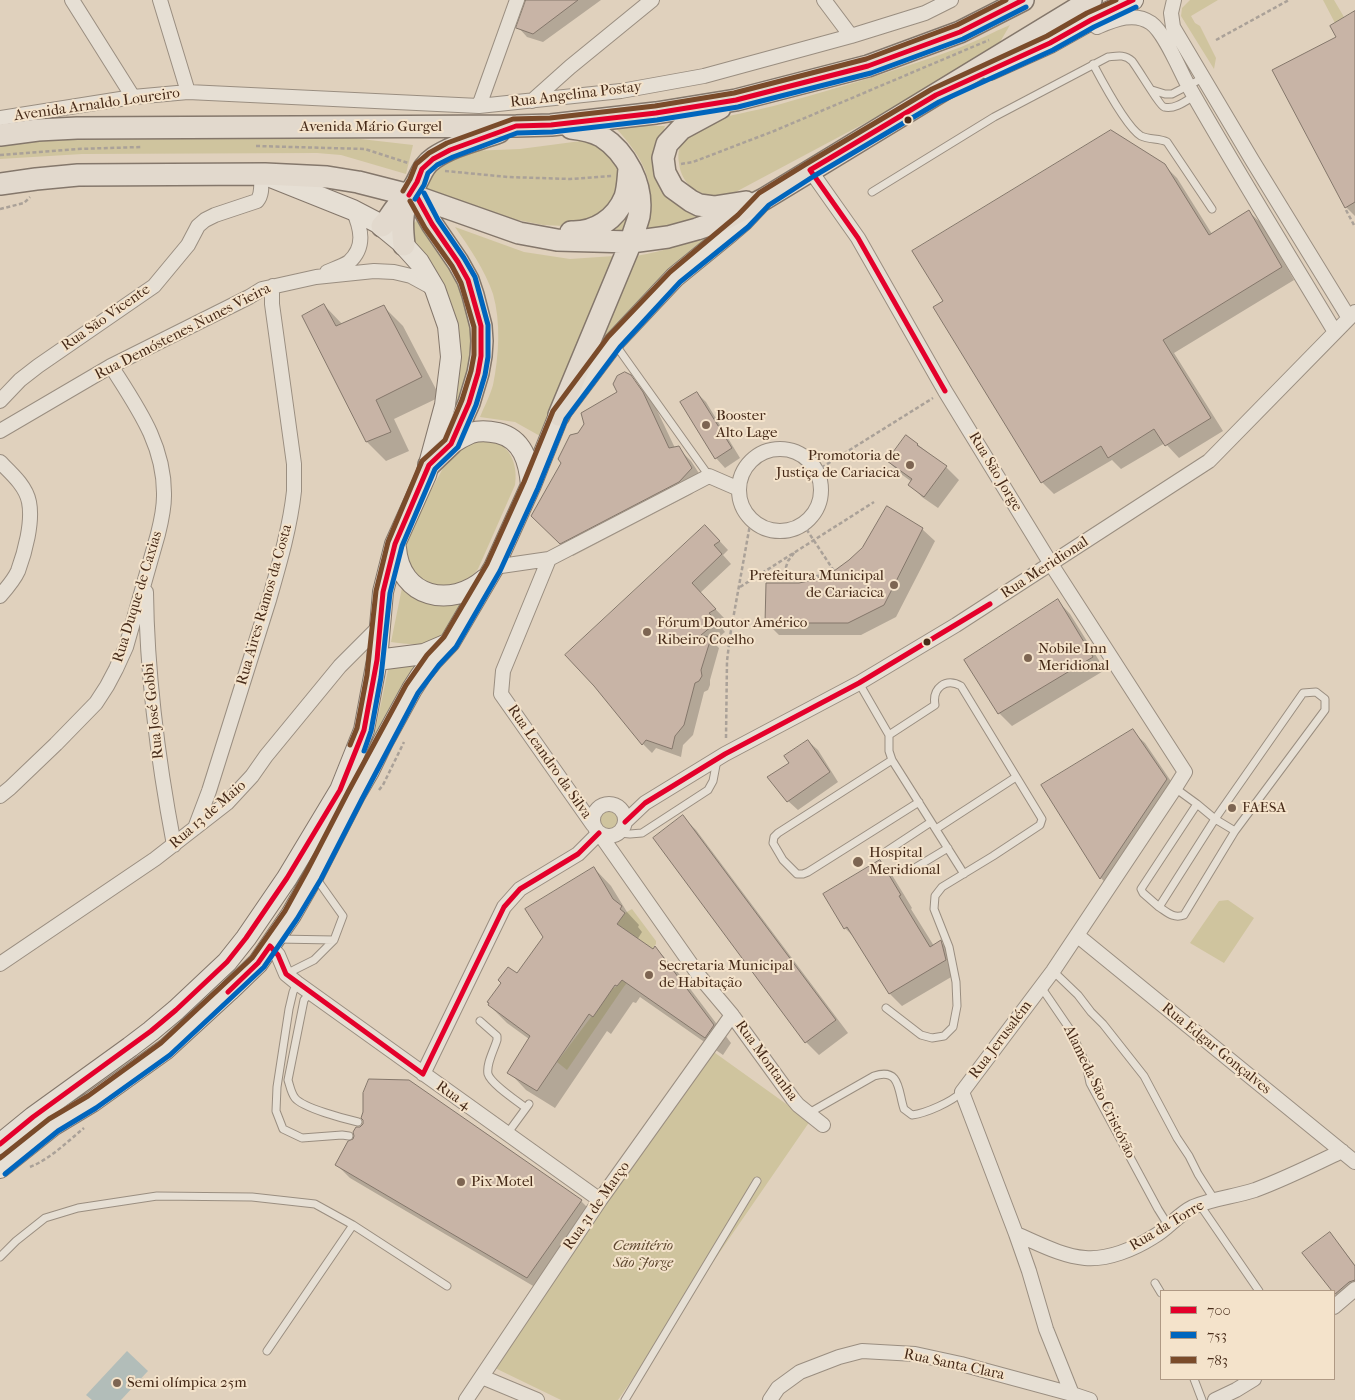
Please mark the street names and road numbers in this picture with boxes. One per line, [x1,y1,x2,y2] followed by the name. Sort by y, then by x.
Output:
[509,78,643,112] street label: Rua Angelina Postay
[13,84,181,126] street label: Avenida Arnaldo Loureiro
[300,118,442,136] street label: Avenida Mário Gurgel
[92,280,274,384] street label: Rua Demóstenes Nunes Vieira
[58,281,154,355] street label: Rua São Vicente
[964,429,1026,515] street label: Rua São Jorge
[233,522,297,688] street label: Rua Aires Ramos da Costa
[109,529,167,665] street label: Rua Duque de Caxias
[998,533,1092,603] street label: Rua Meridional
[140,662,168,760] street label: Rua José Gobbi
[503,701,595,823] street label: Rua Leandro da Silva
[166,777,250,853] street label: Rua 13 de Maio
[966,997,1036,1083] street label: Rua Jerusalém
[1158,999,1274,1099] street label: Rua Edgar Gonçalves
[731,1017,801,1105] street label: Rua Montanha
[1059,1023,1139,1161] street label: Alameda São Cristóvão
[432,1078,474,1114] street label: Rua 4
[560,1158,634,1254] street label: Rua 31 de Março
[1126,1197,1208,1255] street label: Rua da Torre
[902,1346,1006,1384] street label: Rua Santa Clara

